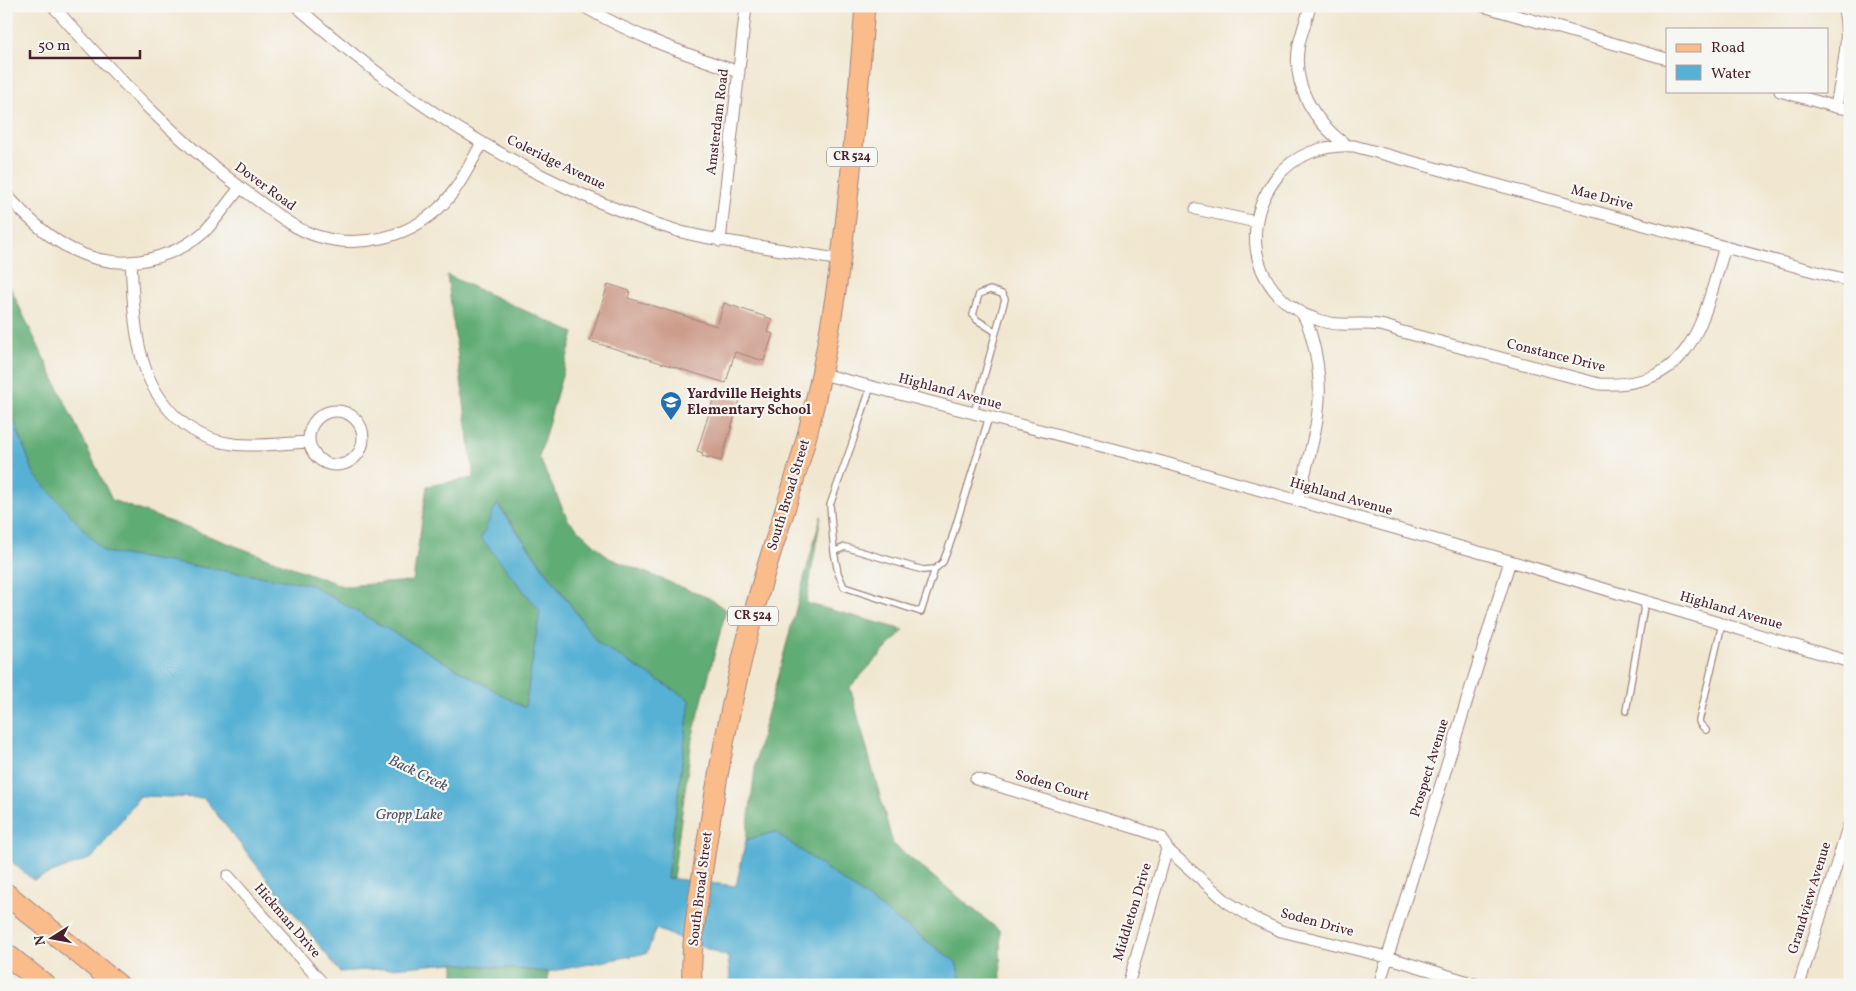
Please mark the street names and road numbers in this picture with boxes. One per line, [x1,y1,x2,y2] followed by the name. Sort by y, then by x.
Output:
[702,68,734,176] street label: Amsterdam Road
[503,131,609,195] street label: Coleridge Avenue
[827,148,877,166] road number: CR 524
[230,158,300,216] street label: Dover Road
[1569,181,1636,216] street label: Mae Drive
[1505,335,1608,378] street label: Constance Drive
[896,369,1004,415] street label: Highland Avenue
[763,437,815,553] street label: South Broad Street
[1287,473,1395,521] street label: Highland Avenue
[1677,587,1785,635] street label: Highland Avenue
[728,606,778,626] road number: CR 524
[1406,716,1454,819] street label: Prospect Avenue
[1013,766,1091,806] street label: Soden Court
[685,830,717,947] street label: South Broad Street
[1784,839,1836,956] street label: Grandview Avenue
[1109,860,1157,963] street label: Middleton Drive
[249,880,325,963] street label: Hickman Drive
[1278,904,1356,942] street label: Soden Drive

